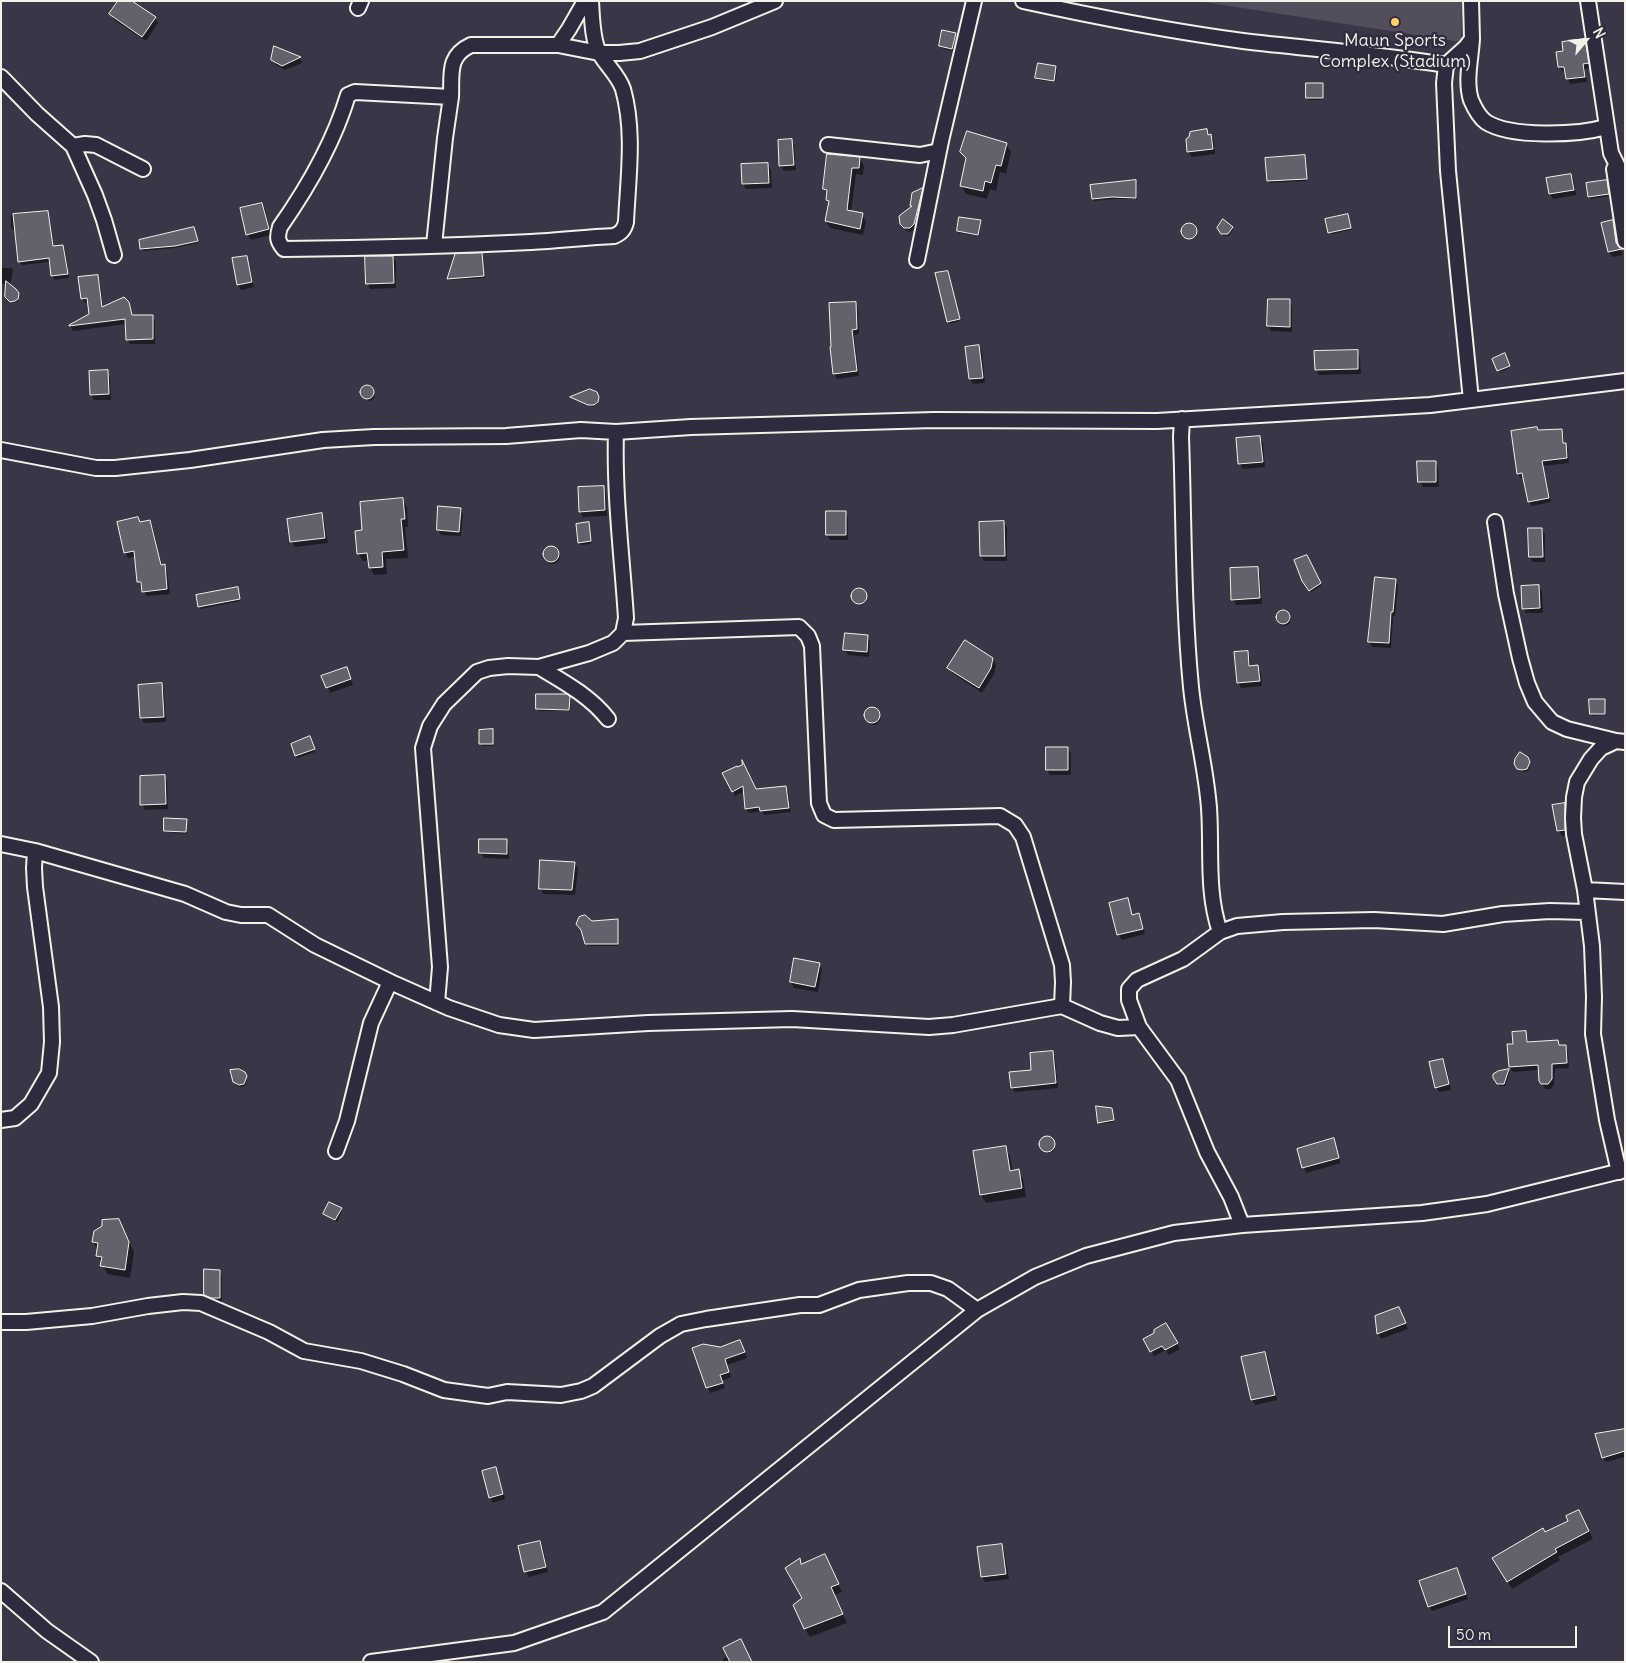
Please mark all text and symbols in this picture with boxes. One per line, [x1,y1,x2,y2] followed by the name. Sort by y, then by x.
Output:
[1561,15,1611,65] north arrow
[1389,16,1401,28] marker: Maun Sports Complex (Stadium)
[1589,24,1609,41] text: N
[1319,30,1471,72] place label: Maun Sports Complex (Stadium)
[1451,1616,1580,1648] scale bar
[1456,1625,1491,1644] text: 50 m

